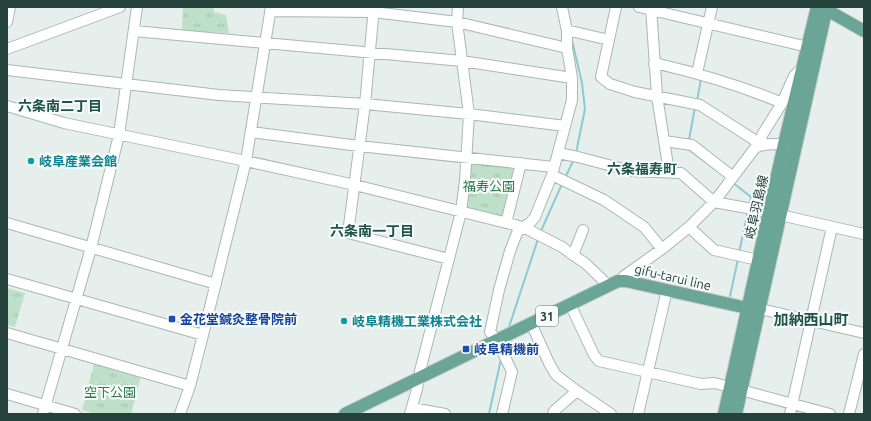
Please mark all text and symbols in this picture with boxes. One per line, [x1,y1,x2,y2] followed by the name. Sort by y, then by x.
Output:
[18,98,102,114] district label: 六条南二丁目
[39,154,117,168] place label: 岐阜産業会館
[26,156,36,166] marker: 岐阜産業会館
[607,161,677,177] district label: 六条福寿町
[742,174,770,240] street label: 岐阜羽島線
[463,179,515,193] park label: 福寿公園
[330,223,414,239] district label: 六条南一丁目
[633,261,713,293] street label: gifu-tarui line
[536,306,558,326] road number: 31
[773,311,849,328] district label: 加納西山町
[180,312,297,326] place label: 金花堂鍼灸整骨院前
[167,314,177,324] marker: 金花堂鍼灸整骨院前
[352,314,482,328] place label: 岐阜精機工業株式会社
[339,316,349,326] marker: 岐阜精機工業株式会社
[474,342,539,356] place label: 岐阜精機前
[461,344,471,354] marker: 岐阜精機前
[84,385,136,399] park label: 空下公園

